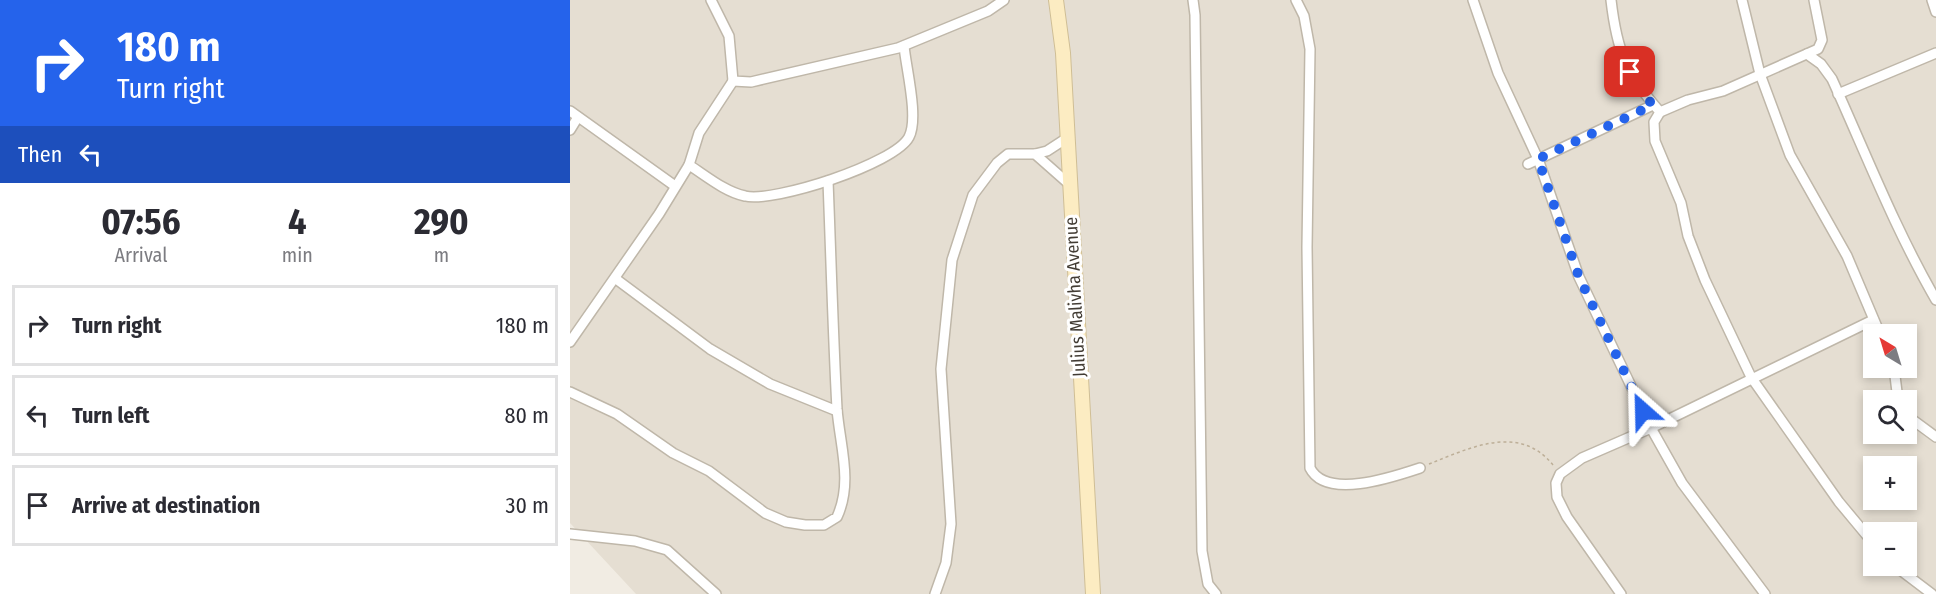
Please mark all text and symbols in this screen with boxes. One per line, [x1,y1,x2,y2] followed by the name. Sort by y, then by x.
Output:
[117,22,221,72] text: 180 m
[18,24,96,102] icon: right
[1604,46,1655,97] pin
[1613,55,1646,88] icon: arrive
[117,73,225,105] text: Turn right
[74,138,107,171] icon: left
[18,141,62,168] text: Then
[101,200,181,244] text: 07:56
[288,200,307,244] text: 4
[414,200,469,244] text: 290
[1060,216,1090,378] street label: Julius Malivha Avenue
[114,243,167,267] text: Arrival
[282,243,313,267] text: min
[434,243,449,267] text: m
[21,309,54,342] icon: right
[72,312,161,339] text: Turn right
[496,312,549,339] text: 180 m
[1863,324,1917,378] north arrow
[1863,324,1917,576] map controls
[1611,379,1675,443] position arrow
[1863,390,1917,444] button: search
[21,399,54,432] icon: left
[72,402,150,429] text: Turn left
[504,402,549,429] text: 80 m
[1863,456,1917,510] button: +
[21,489,54,522] icon: arrive
[72,492,260,519] text: Arrive at destination
[506,492,549,519] text: 30 m
[1863,522,1917,576] button: −

